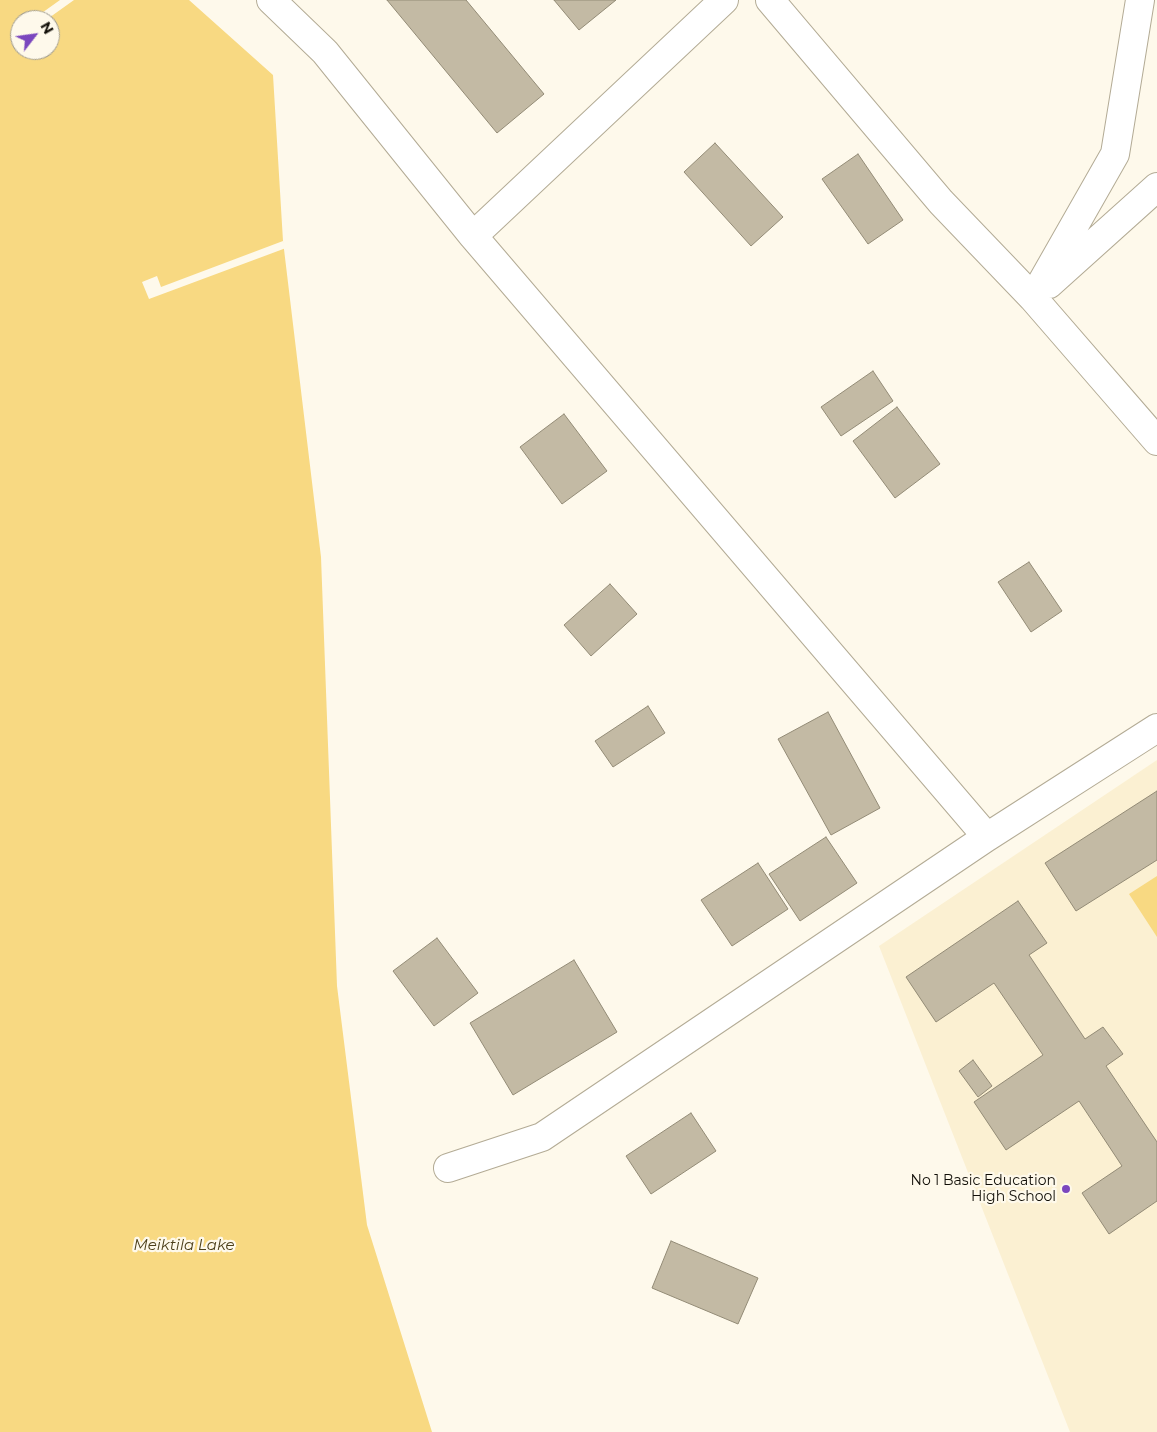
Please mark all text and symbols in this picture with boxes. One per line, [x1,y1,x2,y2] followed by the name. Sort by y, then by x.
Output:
[10,10,60,60] north arrow
[37,19,58,37] text: N
[910,1173,1056,1206] place label: No 1 Basic Education High School
[1060,1183,1072,1195] marker: No 1 Basic Education High School
[133,1237,235,1255] water label: Meiktila Lake

